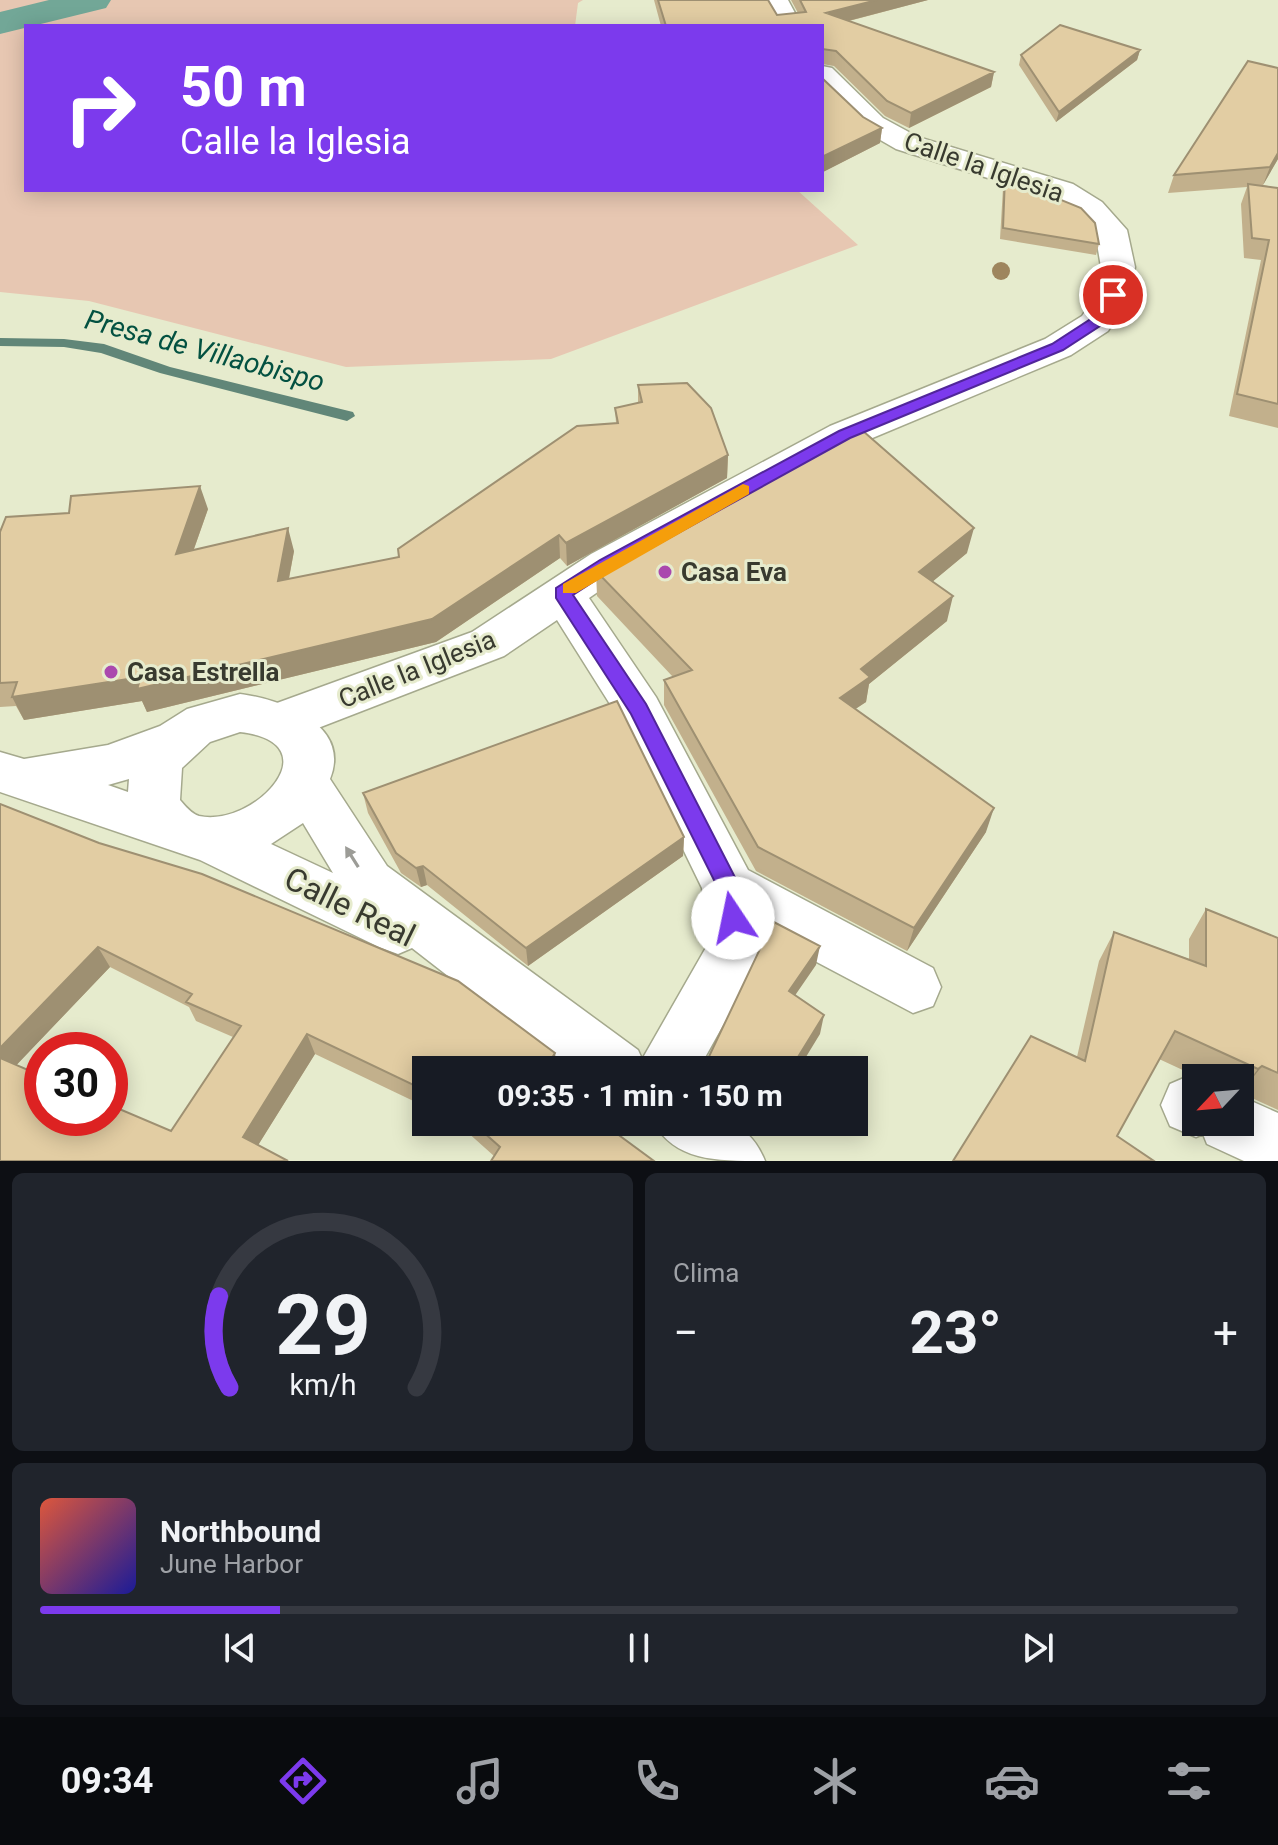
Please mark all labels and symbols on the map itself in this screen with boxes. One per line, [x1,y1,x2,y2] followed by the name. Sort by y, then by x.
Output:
[900,126,1068,208] street label: Calle la Iglesia
[1079,261,1147,329] pin
[81,303,328,398] water label: Presa de Villaobispo
[681,557,787,587] place label: Casa Eva
[656,563,674,581] marker: Casa Eva
[334,624,500,714] street label: Calle la Iglesia
[127,657,280,687] place label: Casa Estrella
[102,663,120,681] marker: Casa Estrella
[346,846,360,868] one-way arrow
[278,859,422,955] street label: Calle Real
[691,876,775,960] position arrow
[24,1032,128,1136] speed limit sign: 30
[1182,1064,1254,1136] north arrow

